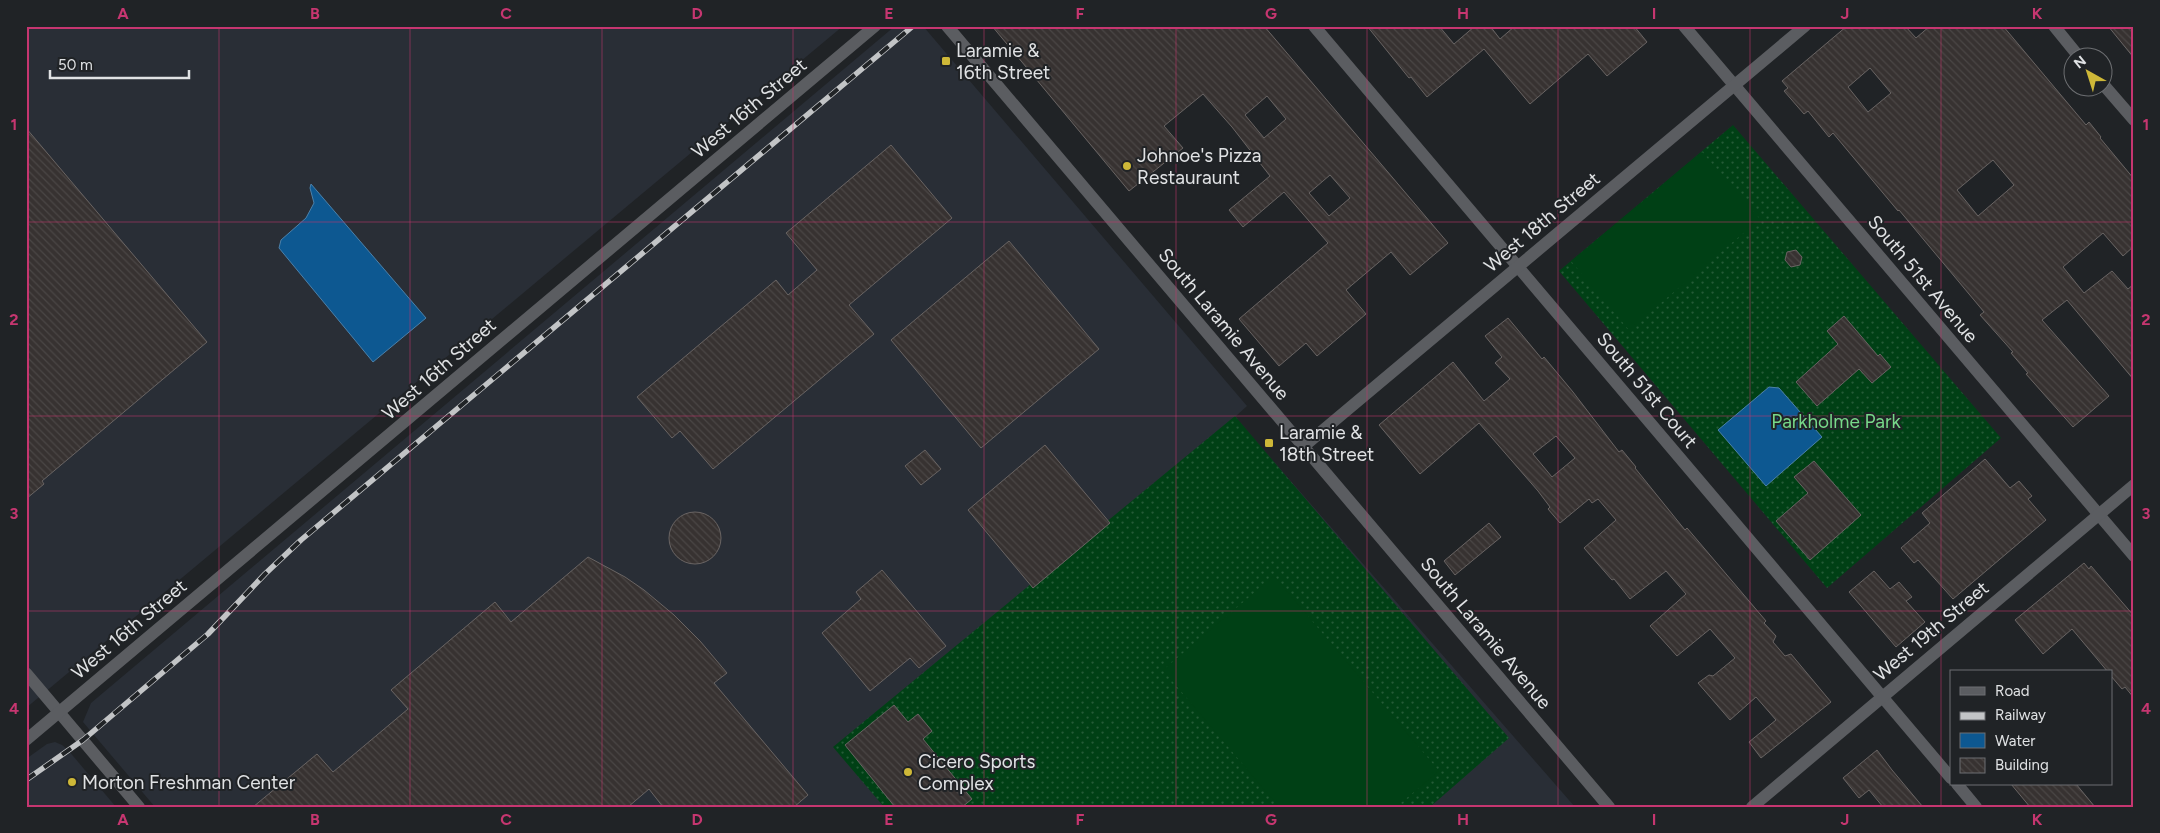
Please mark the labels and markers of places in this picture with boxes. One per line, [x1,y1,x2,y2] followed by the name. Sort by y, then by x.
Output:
[956,39,1050,84] place label: Laramie & 16th Street
[940,55,952,67] marker: Laramie & 16th Street
[1137,144,1262,189] place label: Johnoe's Pizza Restauraunt
[1121,160,1133,172] marker: Johnoe's Pizza Restauraunt
[1279,421,1374,466] place label: Laramie & 18th Street
[1263,437,1275,449] marker: Laramie & 18th Street
[918,750,1035,795] place label: Cicero Sports Complex
[902,766,914,778] marker: Cicero Sports Complex
[82,771,296,794] place label: Morton Freshman Center
[66,776,78,788] marker: Morton Freshman Center

